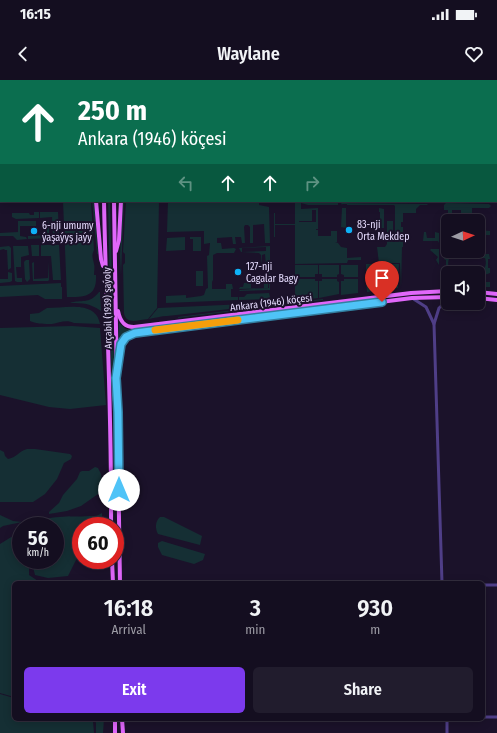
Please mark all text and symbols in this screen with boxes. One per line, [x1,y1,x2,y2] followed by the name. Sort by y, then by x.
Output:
[20,5,51,23] text: 16:15
[12,43,34,65] icon: back
[217,43,280,65] text: Waylane
[463,43,485,65] icon: heart
[78,94,147,127] text: 250 m
[12,96,64,148] icon: ahead
[78,128,227,150] text: Ankara (1946) köçesi
[175,172,197,194] icon: left
[217,172,239,194] icon: ahead
[259,172,281,194] icon: ahead
[301,172,323,194] icon: right
[441,214,485,258] north arrow
[441,214,485,310] map controls
[357,219,409,243] place label: 83-nji Orta Mekdep
[42,220,94,244] place label: 6-nji umumy ýaşaýyş jaýy
[344,225,354,235] marker: 83-nji Orta Mekdep
[29,226,39,236] marker: 6-nji umumy ýaşaýyş jaýy
[246,261,298,285] place label: 127-nji Cagalar Bagy
[365,261,399,302] pin
[100,266,115,349] street label: Arçabil (1939) şaýoly
[441,266,485,310] button: sound
[233,267,243,277] marker: 127-nji Cagalar Bagy
[371,267,393,289] icon: arrive
[229,291,313,314] street label: Ankara (1946) köçesi
[98,469,140,511] position arrow
[72,517,124,569] speed limit sign: 60
[28,526,48,550] text: 56
[27,547,49,559] text: km/h
[104,594,153,622] text: 16:18
[250,594,261,622] text: 3
[357,594,393,622] text: 930
[111,622,146,637] text: Arrival
[245,622,265,637] text: min
[370,622,380,637] text: m
[24,667,245,713] button: Exit
[253,667,473,713] button: Share

